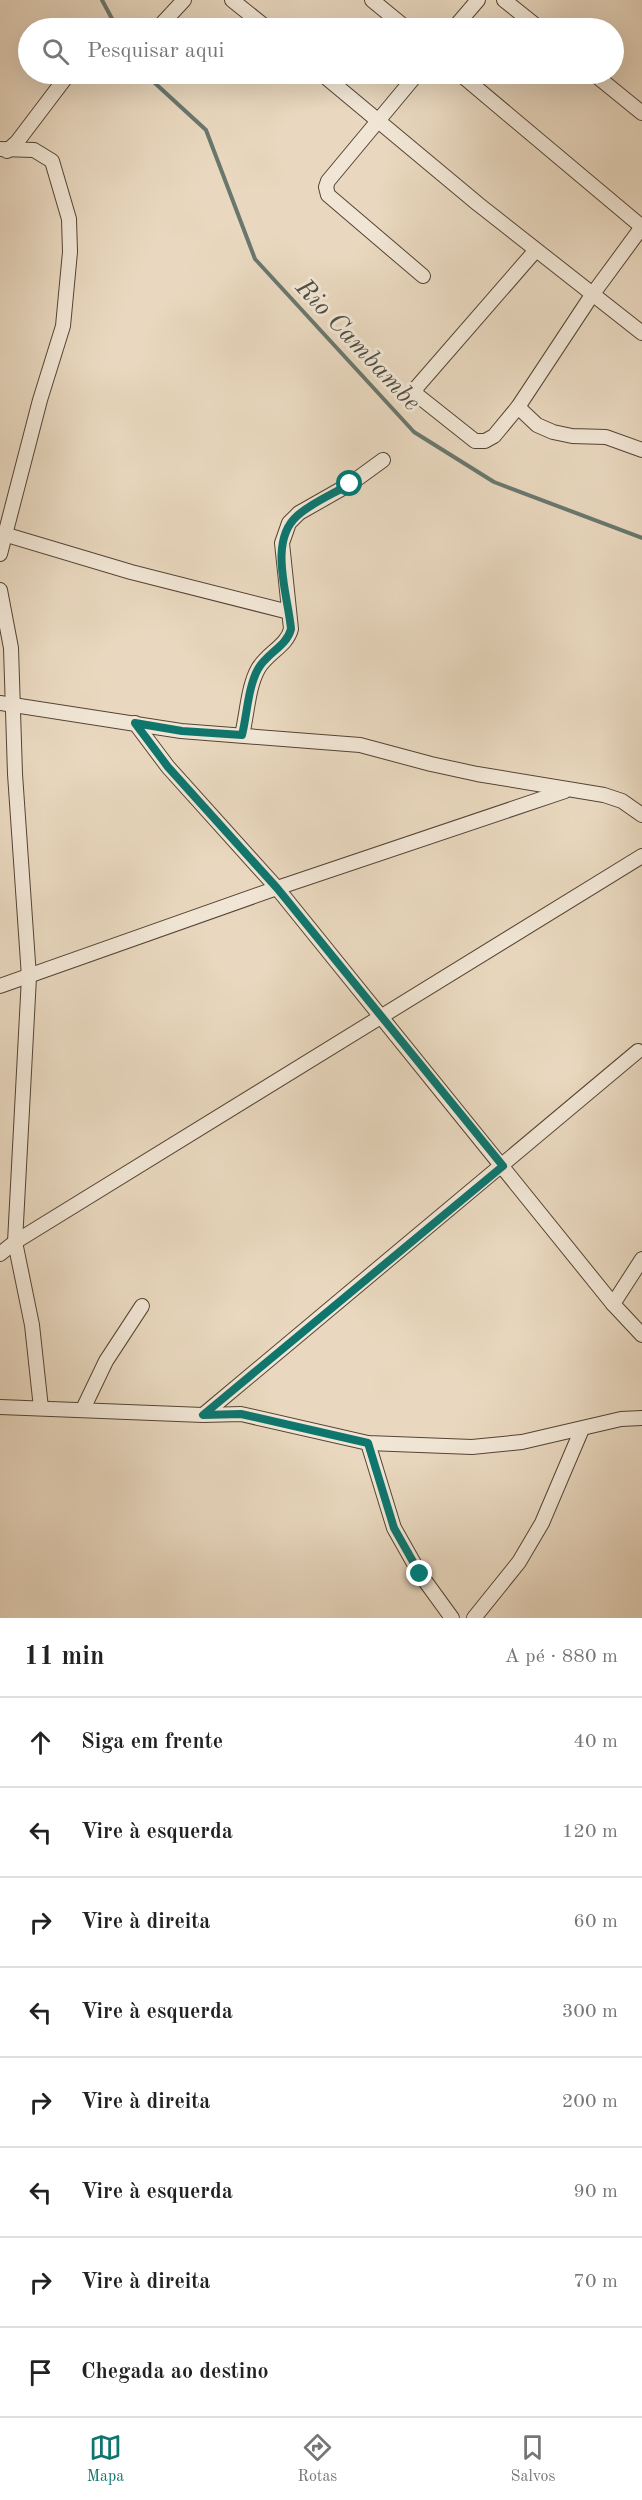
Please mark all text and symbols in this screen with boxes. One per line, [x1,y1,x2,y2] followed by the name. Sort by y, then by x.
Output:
[18,18,624,84] search box
[39,35,72,68] icon: search
[87,40,224,62] text: Pesquisar aqui
[290,274,425,416] water label: Rio Cambambe
[336,470,362,496] route start
[406,1560,432,1586] route end
[24,1644,104,1670] text: 11 min
[504,1647,618,1667] text: A pé · 880 m
[24,1726,57,1759] icon: ahead
[81,1731,223,1753] text: Siga em frente
[573,1732,618,1752] text: 40 m
[24,1816,57,1849] icon: left
[81,1821,233,1843] text: Vire à esquerda
[562,1822,618,1842] text: 120 m
[24,1906,57,1939] icon: right
[81,1911,211,1933] text: Vire à direita
[573,1912,618,1932] text: 60 m
[24,1996,57,2029] icon: left
[81,2001,233,2023] text: Vire à esquerda
[562,2002,618,2022] text: 300 m
[24,2086,57,2119] icon: right
[81,2091,211,2113] text: Vire à direita
[562,2092,618,2112] text: 200 m
[24,2176,57,2209] icon: left
[81,2181,233,2203] text: Vire à esquerda
[573,2182,618,2202] text: 90 m
[24,2266,57,2299] icon: right
[81,2271,211,2293] text: Vire à direita
[573,2272,618,2292] text: 70 m
[24,2356,57,2389] icon: arrive
[81,2361,269,2383] text: Chegada ao destino
[87,2431,124,2487] tab: Mapa
[297,2431,337,2487] tab: Rotas
[511,2431,555,2487] tab: Salvos

